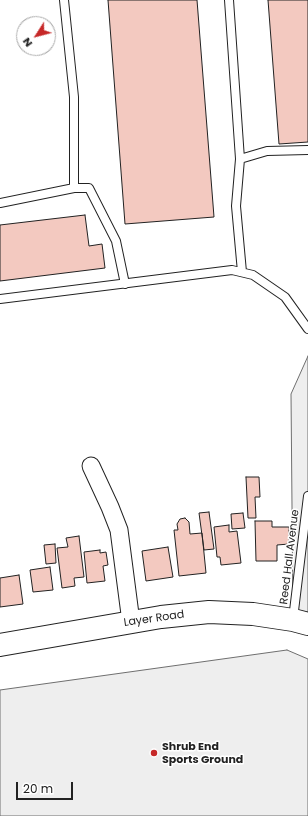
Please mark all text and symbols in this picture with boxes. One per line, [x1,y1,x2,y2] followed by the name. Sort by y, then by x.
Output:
[16,16,56,56] north arrow
[18,34,36,51] text: N
[278,509,302,605] street label: Reed Hall Avenue
[123,608,185,630] street label: Layer Road
[162,740,243,766] place label: Shrub End Sports Ground
[149,748,159,758] marker: Shrub End Sports Ground
[18,774,75,800] scale bar
[23,780,53,797] text: 20 m

